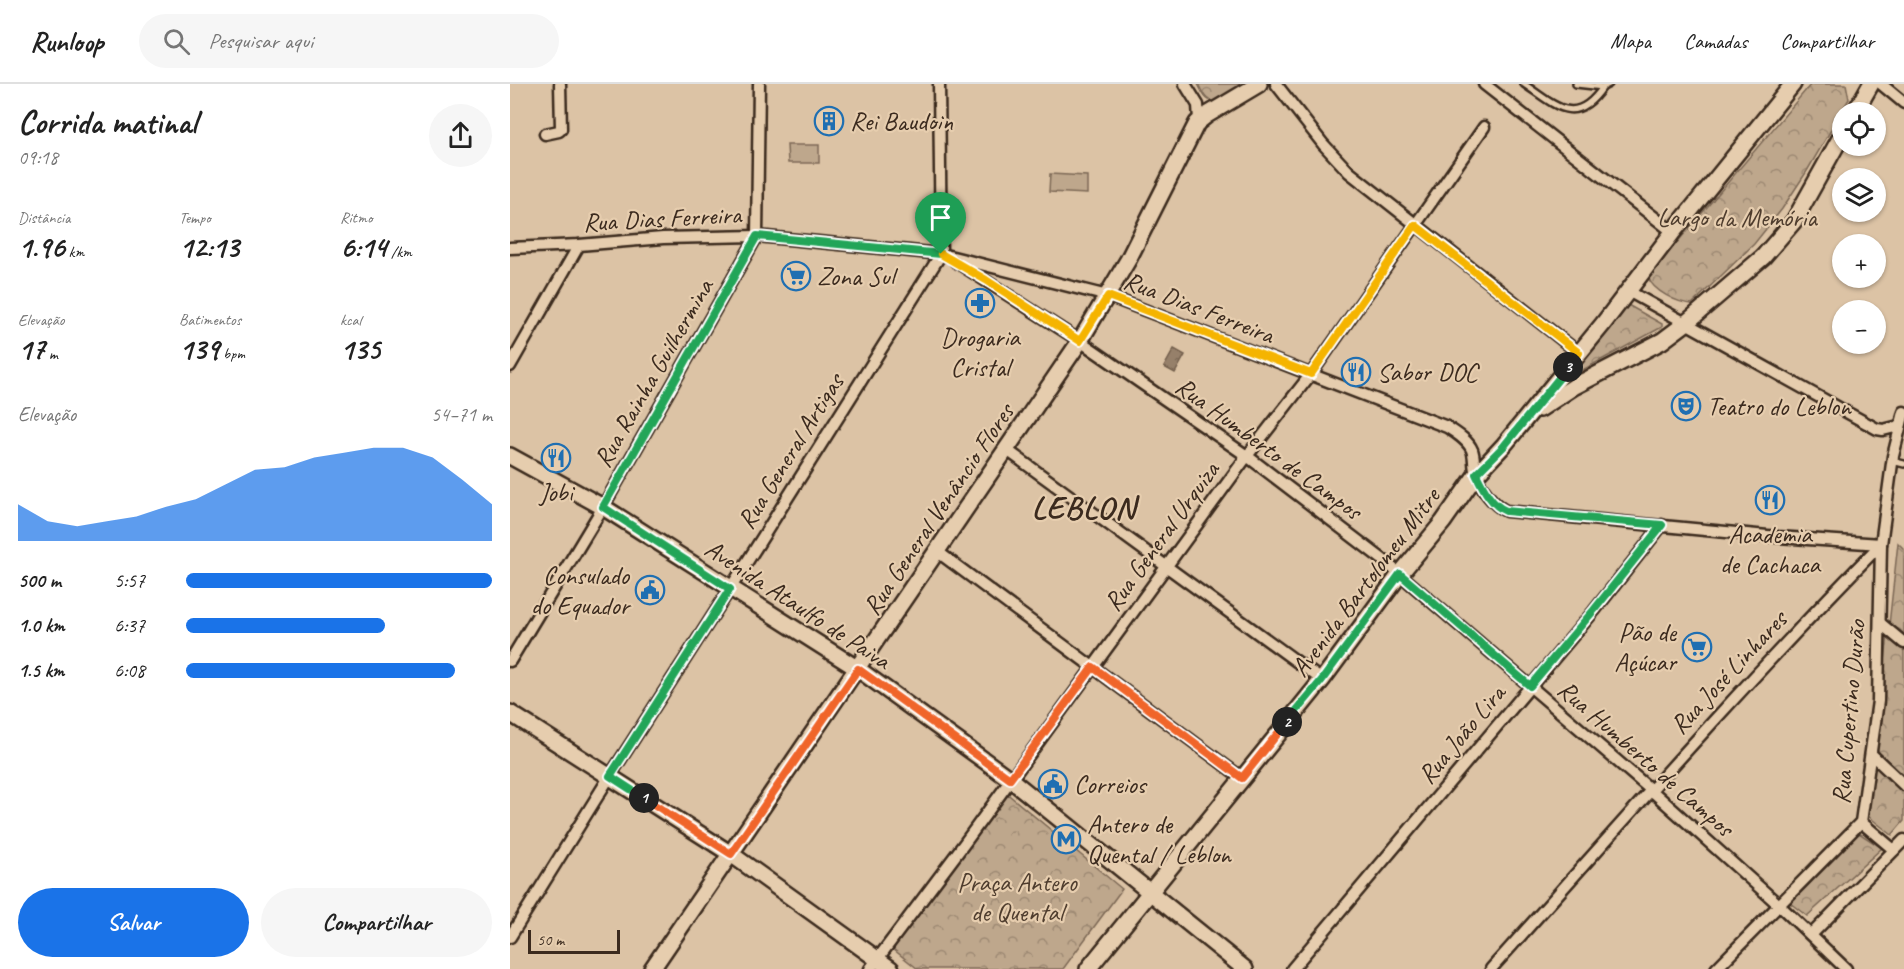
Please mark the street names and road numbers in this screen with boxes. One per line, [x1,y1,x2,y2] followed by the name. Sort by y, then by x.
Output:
[582,198,743,239] street label: Rua Dias Ferreira
[1119,264,1280,352] street label: Rua Dias Ferreira
[586,272,722,473] street label: Rua Rainha Guilhermina
[730,366,852,535] street label: Rua General Artigas
[1169,370,1370,528] street label: Rua Humberto de Campos
[855,395,1023,621] street label: Rua General Venâncio Flores
[1096,454,1228,617] street label: Rua General Urquiza
[1284,479,1449,683] street label: Avenida Bartolomeu Mitre
[699,532,898,678] street label: Avenida Ataulfo de Paiva
[1663,602,1795,741] street label: Rua José Linhares
[1824,617,1873,805] street label: Rua Cupertino Durão
[1551,673,1742,845] street label: Rua Humberto de Campos
[1410,676,1514,791] street label: Rua João Lira

